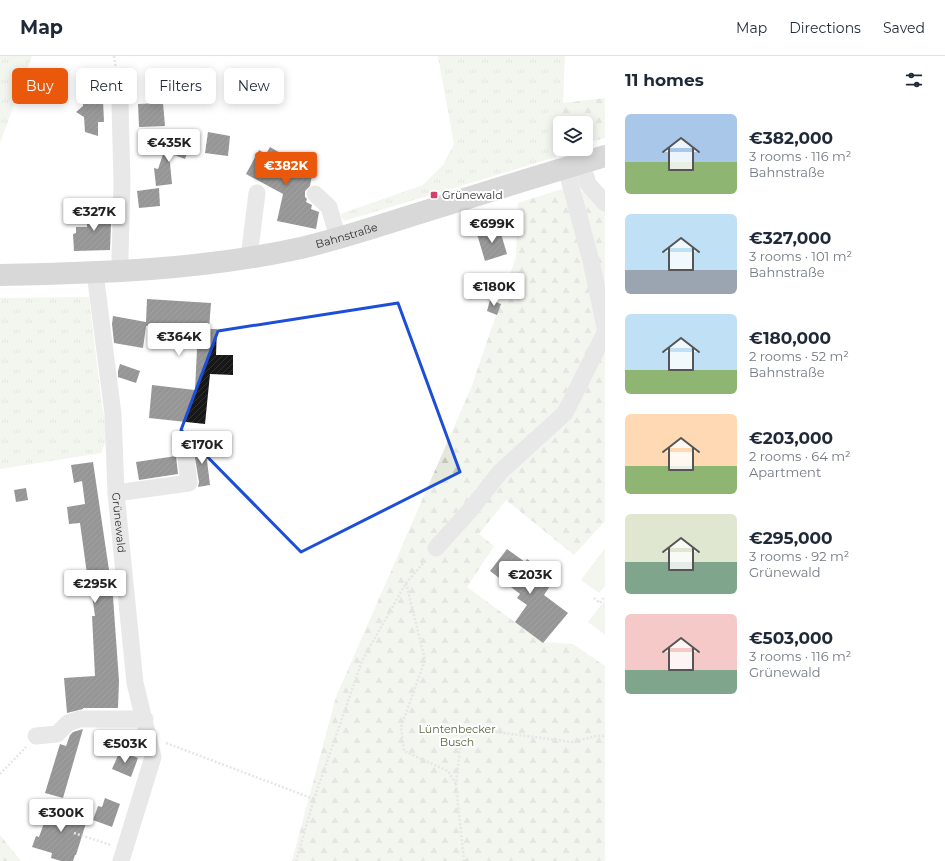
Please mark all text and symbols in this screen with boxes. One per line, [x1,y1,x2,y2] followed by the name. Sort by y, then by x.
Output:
[20,16,63,39] text: Map
[736,19,767,37] text: Map
[789,19,861,37] text: Directions
[883,19,925,37] text: Saved
[12,68,68,104] chip: Buy
[76,68,137,104] chip: Rent
[145,68,216,104] chip: Filters
[224,68,284,104] chip: New
[903,69,925,91] icon: filters
[625,70,704,90] text: 11 homes
[553,116,593,156] map controls
[553,116,593,156] button: layers
[749,128,833,148] text: €382,000
[141,129,197,163] pin: €435K
[657,130,705,178] icon: home
[147,134,191,150] text: €435K
[749,148,851,164] text: 3 rooms · 116 m²
[258,152,314,186] pin: €382K
[264,157,308,173] text: €382K
[749,164,825,180] text: Bahnstraße
[442,188,503,202] place label: Grünewald
[429,190,439,200] marker: Grünewald
[66,198,122,232] pin: €327K
[72,203,116,219] text: €327K
[464,210,520,244] pin: €699K
[470,215,514,231] text: €699K
[314,220,380,251] street label: Bahnstraße
[749,228,831,248] text: €327,000
[657,230,705,278] icon: home
[749,248,852,264] text: 3 rooms · 101 m²
[749,264,825,280] text: Bahnstraße
[466,273,522,307] pin: €180K
[473,278,515,294] text: €180K
[151,323,207,357] pin: €364K
[156,328,202,344] text: €364K
[749,328,831,348] text: €180,000
[657,330,705,378] icon: home
[749,348,849,364] text: 2 rooms · 52 m²
[749,364,825,380] text: Bahnstraße
[749,428,833,448] text: €203,000
[657,430,705,478] icon: home
[174,431,230,465] pin: €170K
[181,436,223,452] text: €170K
[749,448,851,464] text: 2 rooms · 64 m²
[749,464,821,480] text: Apartment
[109,492,129,554] street label: Grünewald
[749,528,833,548] text: €295,000
[657,530,705,578] icon: home
[749,548,849,564] text: 3 rooms · 92 m²
[502,561,558,595] pin: €203K
[749,564,821,580] text: Grünewald
[508,566,552,582] text: €203K
[67,570,123,604] pin: €295K
[73,575,117,591] text: €295K
[749,628,833,648] text: €503,000
[657,630,705,678] icon: home
[749,648,851,664] text: 3 rooms · 116 m²
[749,664,821,680] text: Grünewald
[418,722,496,749] park label: Lüntenbecker Busch
[97,730,153,764] pin: €503K
[103,735,147,751] text: €503K
[33,799,89,833] pin: €300K
[38,804,84,820] text: €300K

